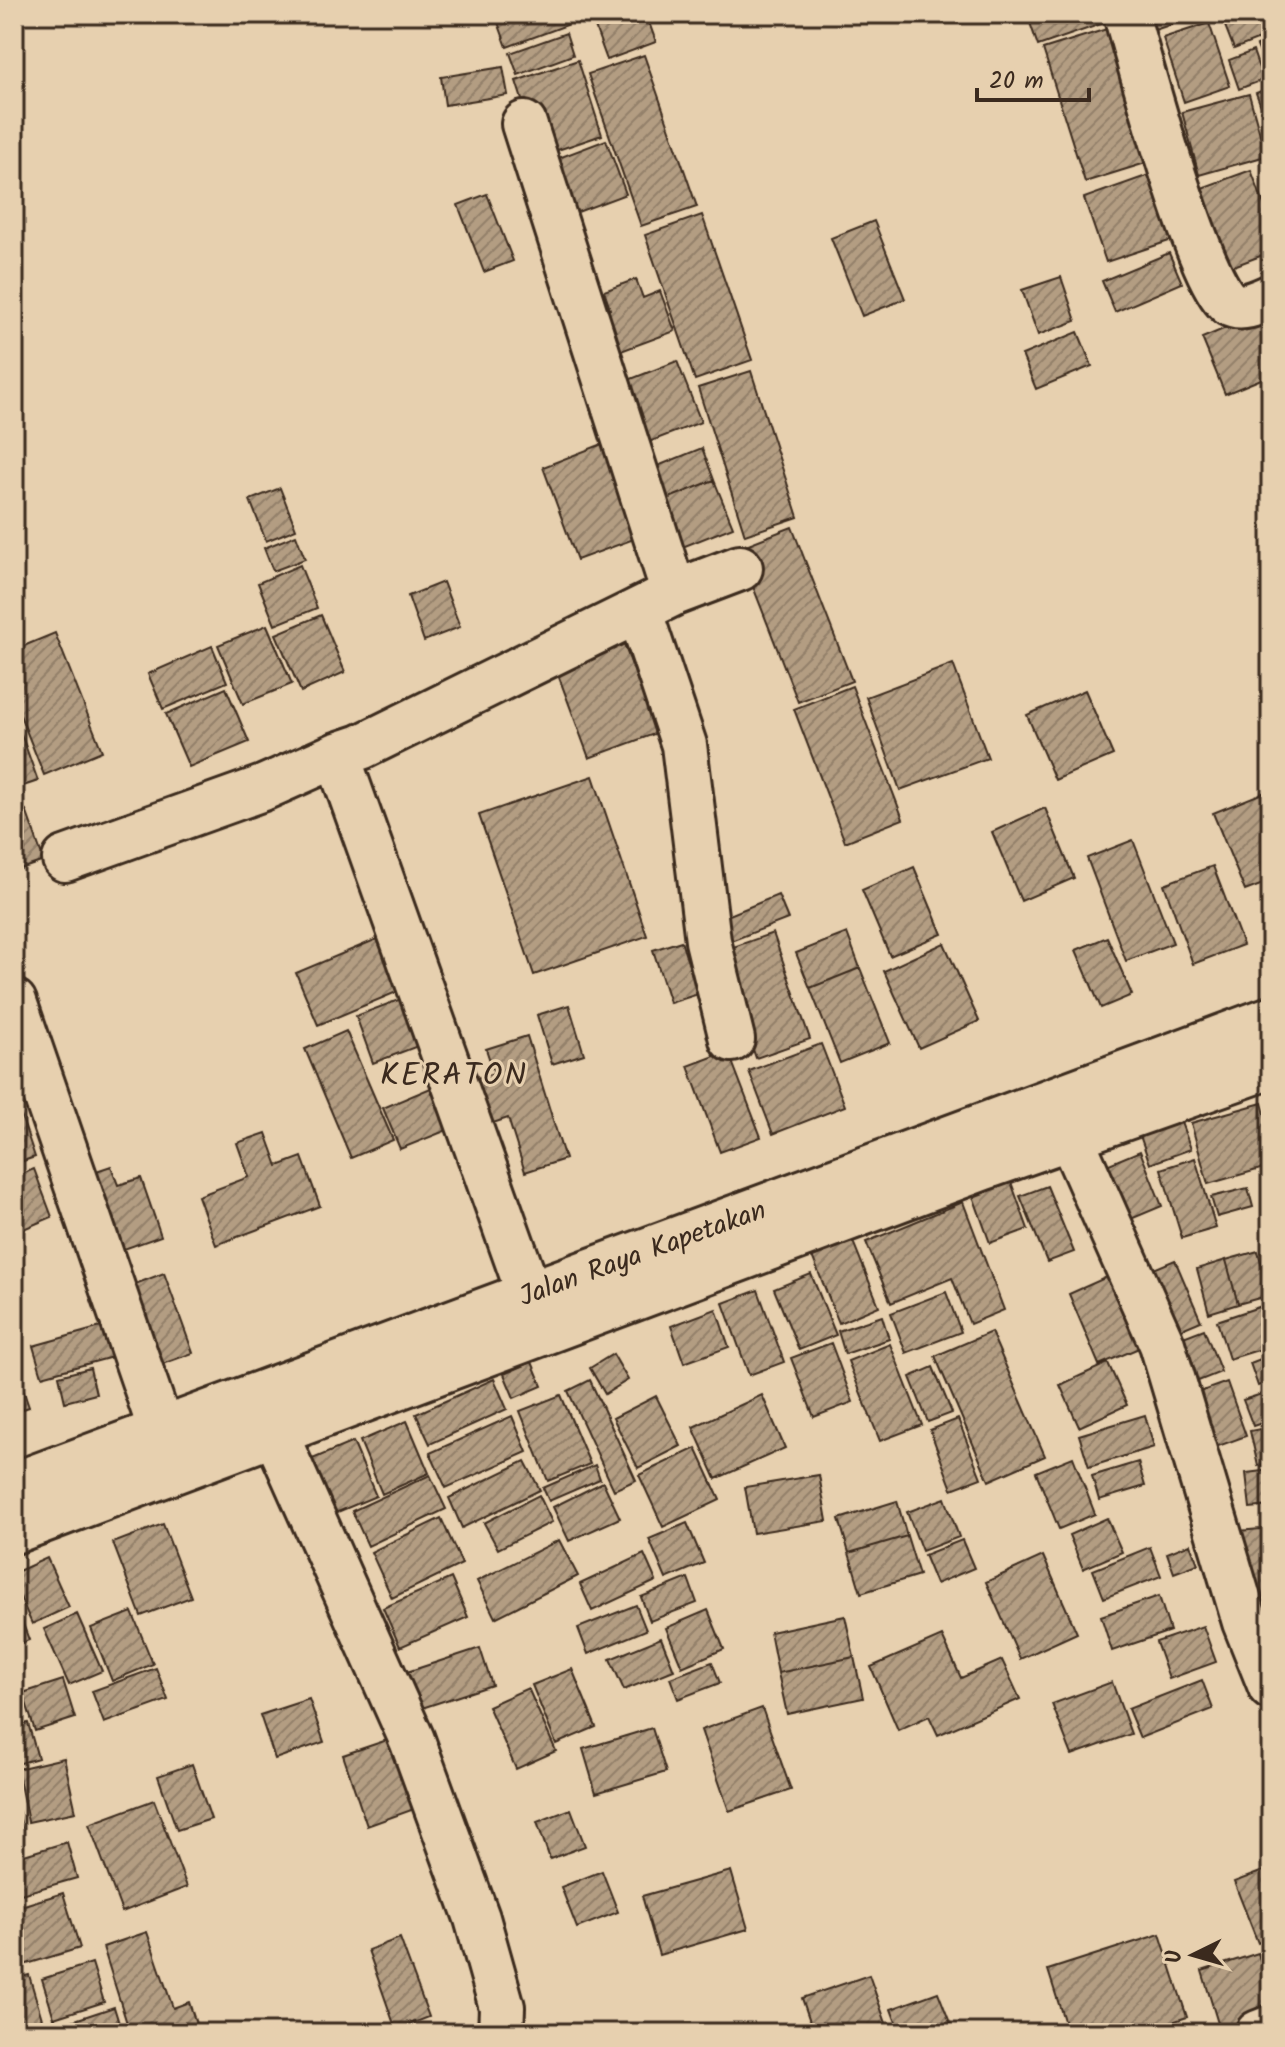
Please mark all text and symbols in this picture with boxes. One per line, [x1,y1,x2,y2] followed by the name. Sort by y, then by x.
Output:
[977,52,1089,102] scale bar
[989,62,1044,101] text: 20 m
[380,1051,528,1102] district label: KERATON
[513,1189,773,1320] street label: Jalan Raya Kapetakan
[1153,1915,1233,1995] north arrow
[1158,1948,1194,1965] text: U

